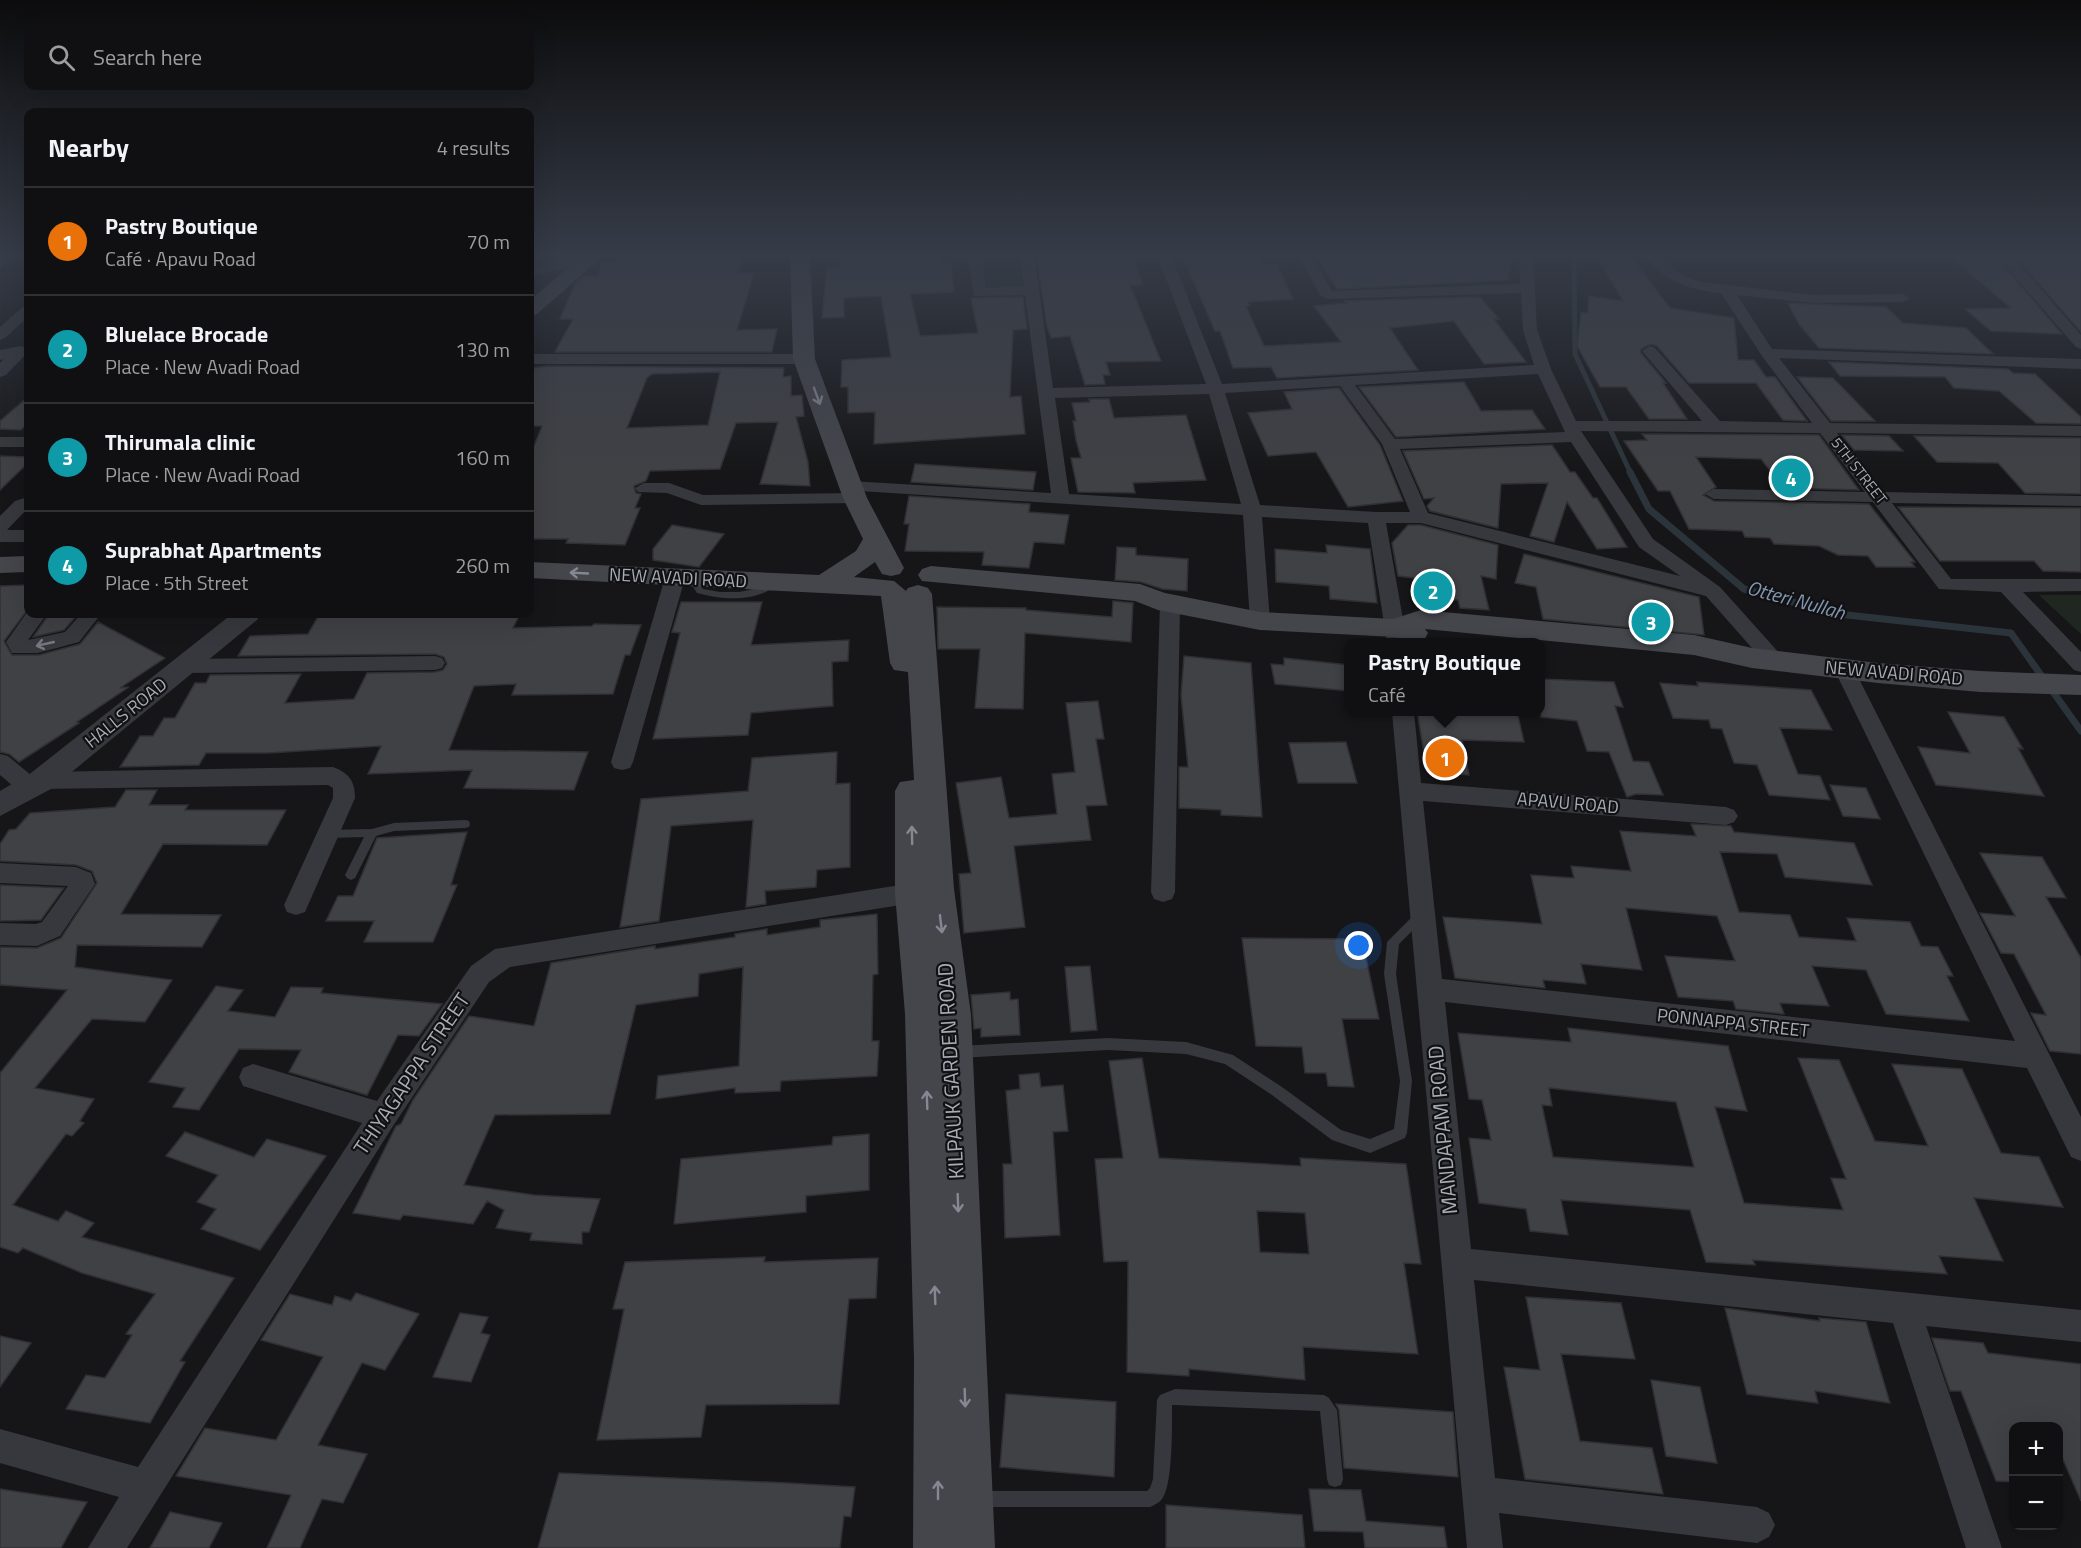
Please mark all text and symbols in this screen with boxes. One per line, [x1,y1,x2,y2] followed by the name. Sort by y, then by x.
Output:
[24,24,534,90] search box
[93,40,202,74] text: Search here
[45,41,78,74] icon: search
[48,128,129,167] text: Nearby
[437,132,510,163] text: 4 results
[105,209,258,243] text: Pastry Boutique
[62,226,73,257] text: 1
[466,226,510,257] text: 70 m
[105,243,256,274] text: Café · Apavu Road
[105,317,268,351] text: Bluelace Brocade
[62,334,73,365] text: 2
[455,334,510,365] text: 130 m
[105,351,300,382] text: Place · New Avadi Road
[813,386,824,404] one-way arrow
[105,425,256,459] text: Thirumala clinic
[1826,432,1893,509] street label: 5TH STREET
[62,442,73,473] text: 3
[455,442,510,473] text: 160 m
[1772,456,1810,500] pin: 4
[105,459,300,490] text: Place · New Avadi Road
[105,533,322,567] text: Suprabhat Apartments
[62,550,73,581] text: 4
[455,550,510,581] text: 260 m
[608,560,748,595] street label: NEW AVADI ROAD
[105,567,248,598] text: Place · 5th Street
[570,567,590,578] one-way arrow
[1414,568,1452,614] pin: 2
[1744,572,1850,628] water label: Otteri Nullah
[1632,600,1670,644] pin: 3
[1344,638,1545,716] popup
[36,639,55,650] one-way arrow
[1368,645,1521,679] text: Pastry Boutique
[1824,653,1964,692] street label: NEW AVADI ROAD
[79,671,173,754] street label: HALLS ROAD
[1368,679,1406,710] text: Café
[1426,736,1464,780] pin: 1
[1516,785,1620,820] street label: APAVU ROAD
[906,825,917,845] one-way arrow
[936,914,947,934] one-way arrow
[1344,931,1373,960] your location
[928,962,972,1180] street label: KILPAUK GARDEN ROAD
[345,986,477,1161] street label: THIYAGAPPA STREET
[1656,1001,1811,1044] street label: PONNAPPA STREET
[1419,1044,1465,1216] street label: MANDAPAM ROAD
[922,1090,933,1110] one-way arrow
[952,1192,964,1212] one-way arrow
[929,1285,941,1305] one-way arrow
[959,1387,970,1407] one-way arrow
[2009,1422,2063,1530] map controls
[2009,1422,2063,1476] button: +
[2009,1476,2063,1530] button: −
[932,1480,944,1500] one-way arrow

